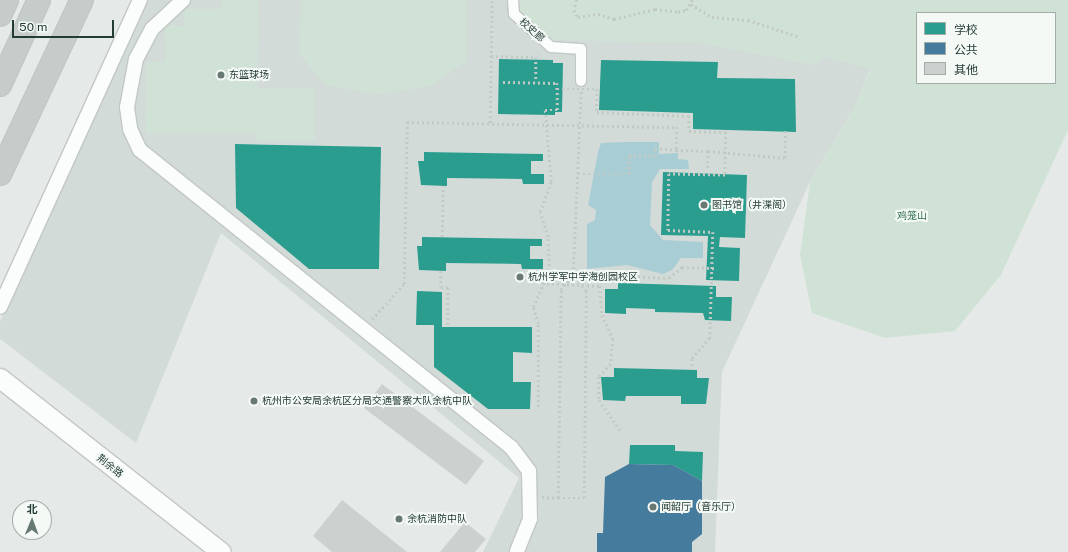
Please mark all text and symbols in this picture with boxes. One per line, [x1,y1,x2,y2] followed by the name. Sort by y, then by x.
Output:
[14,12,116,38] scale bar
[916,12,1056,84] legend
[517,16,547,44] street label: 校史廊
[19,20,47,34] text: 50 m
[954,23,978,37] text: 学校
[954,43,978,57] text: 公共
[954,63,978,77] text: 其他
[229,69,269,81] place label: 东篮球场
[216,70,226,80] marker: 东篮球场
[712,199,792,211] place label: 图书馆（井渫阁）
[699,200,709,210] marker: 图书馆（井渫阁）
[897,210,927,222] park label: 鸡笼山
[528,271,638,283] place label: 杭州学军中学海创园校区
[515,272,525,282] marker: 杭州学军中学海创园校区
[262,395,472,407] place label: 杭州市公安局余杭区分局交通警察大队余杭中队
[249,396,259,406] marker: 杭州市公安局余杭区分局交通警察大队余杭中队
[94,452,126,480] street label: 荆余路
[12,500,52,540] north arrow
[661,501,741,513] place label: 闻韶厅（音乐厅）
[648,502,658,512] marker: 闻韶厅（音乐厅）
[27,503,38,515] text: 北
[407,513,467,525] place label: 余杭消防中队
[394,514,404,524] marker: 余杭消防中队

